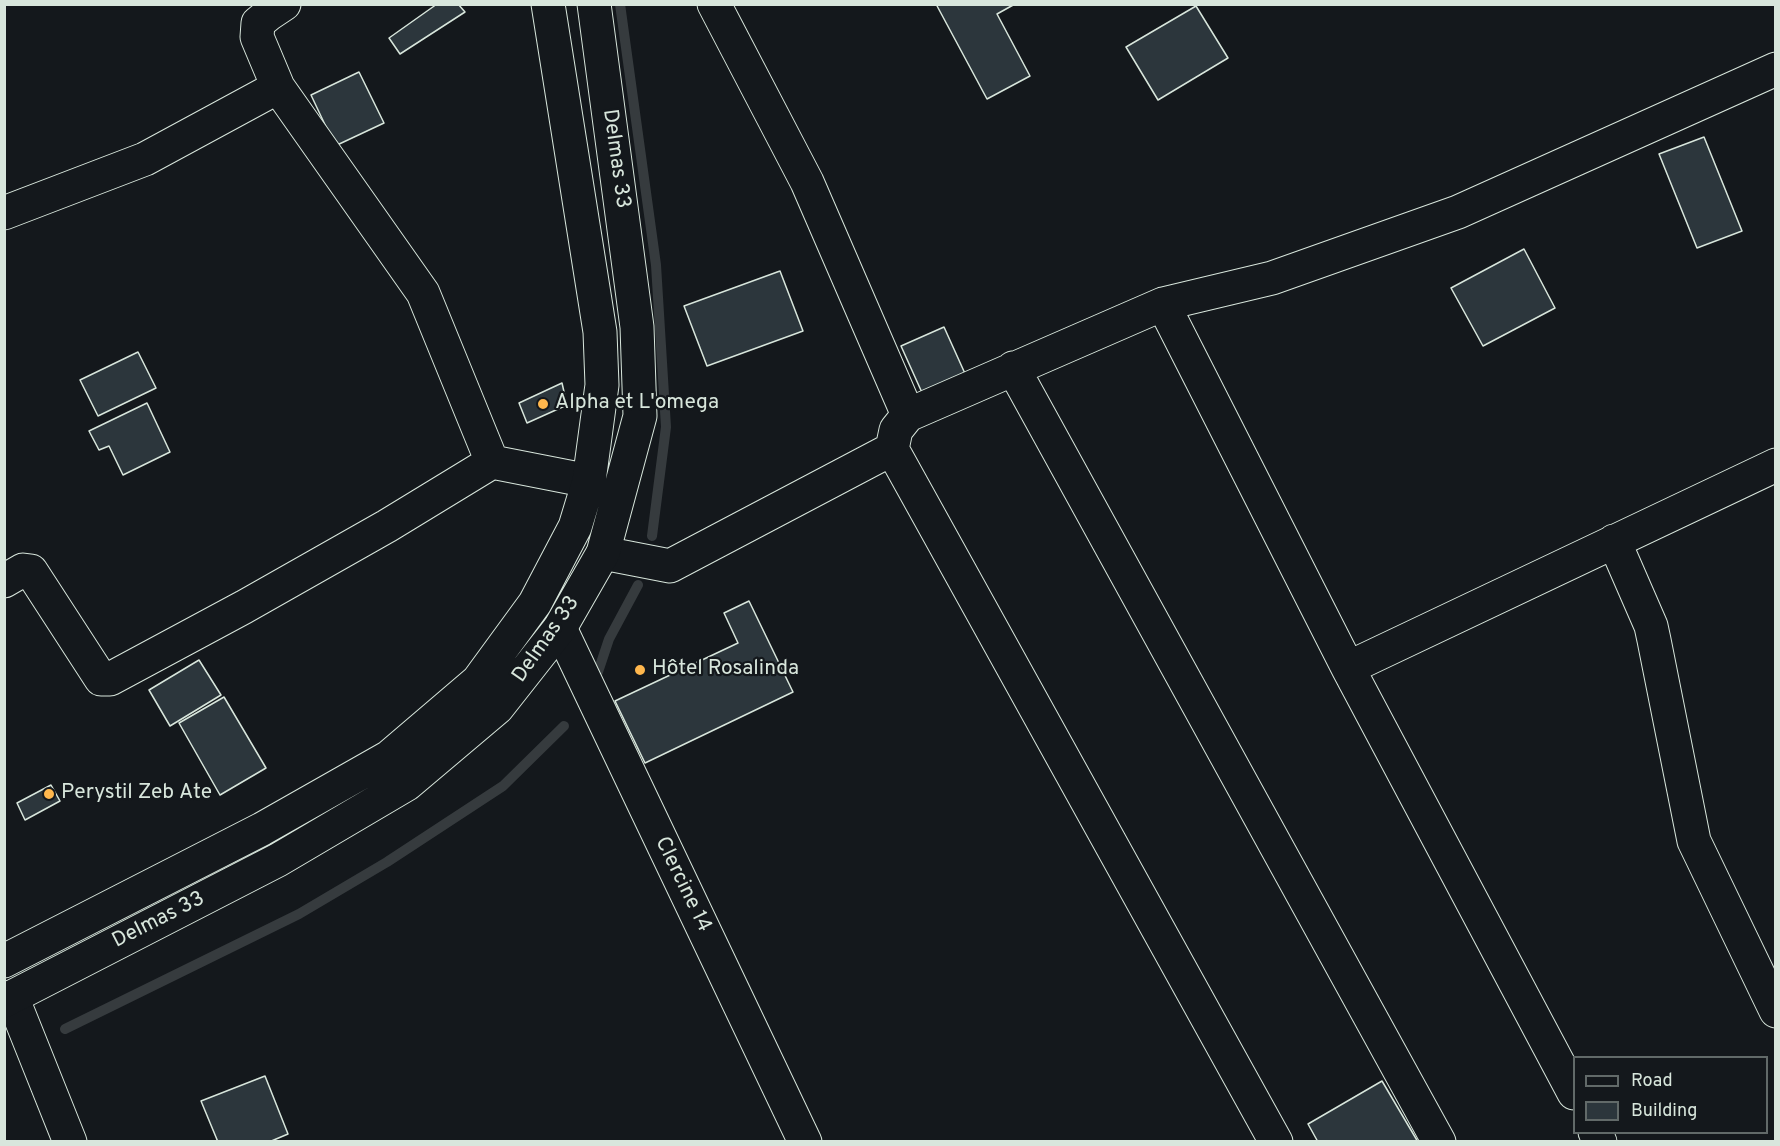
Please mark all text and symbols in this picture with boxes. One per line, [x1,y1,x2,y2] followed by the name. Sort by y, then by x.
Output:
[596,108,634,210] street label: Delmas 33
[555,391,719,417] place label: Alpha et L'omega
[536,397,550,411] marker: Alpha et L'omega
[508,592,586,688] street label: Delmas 33
[652,657,799,683] place label: Hôtel Rosalinda
[633,663,647,677] marker: Hôtel Rosalinda
[61,781,212,807] place label: Perystil Zeb Ate
[42,787,56,801] marker: Perystil Zeb Ate
[648,833,716,937] street label: Clercine 14
[109,887,209,955] street label: Delmas 33
[1573,1056,1768,1134] legend
[1631,1070,1673,1093] text: Road
[1631,1100,1697,1123] text: Building

